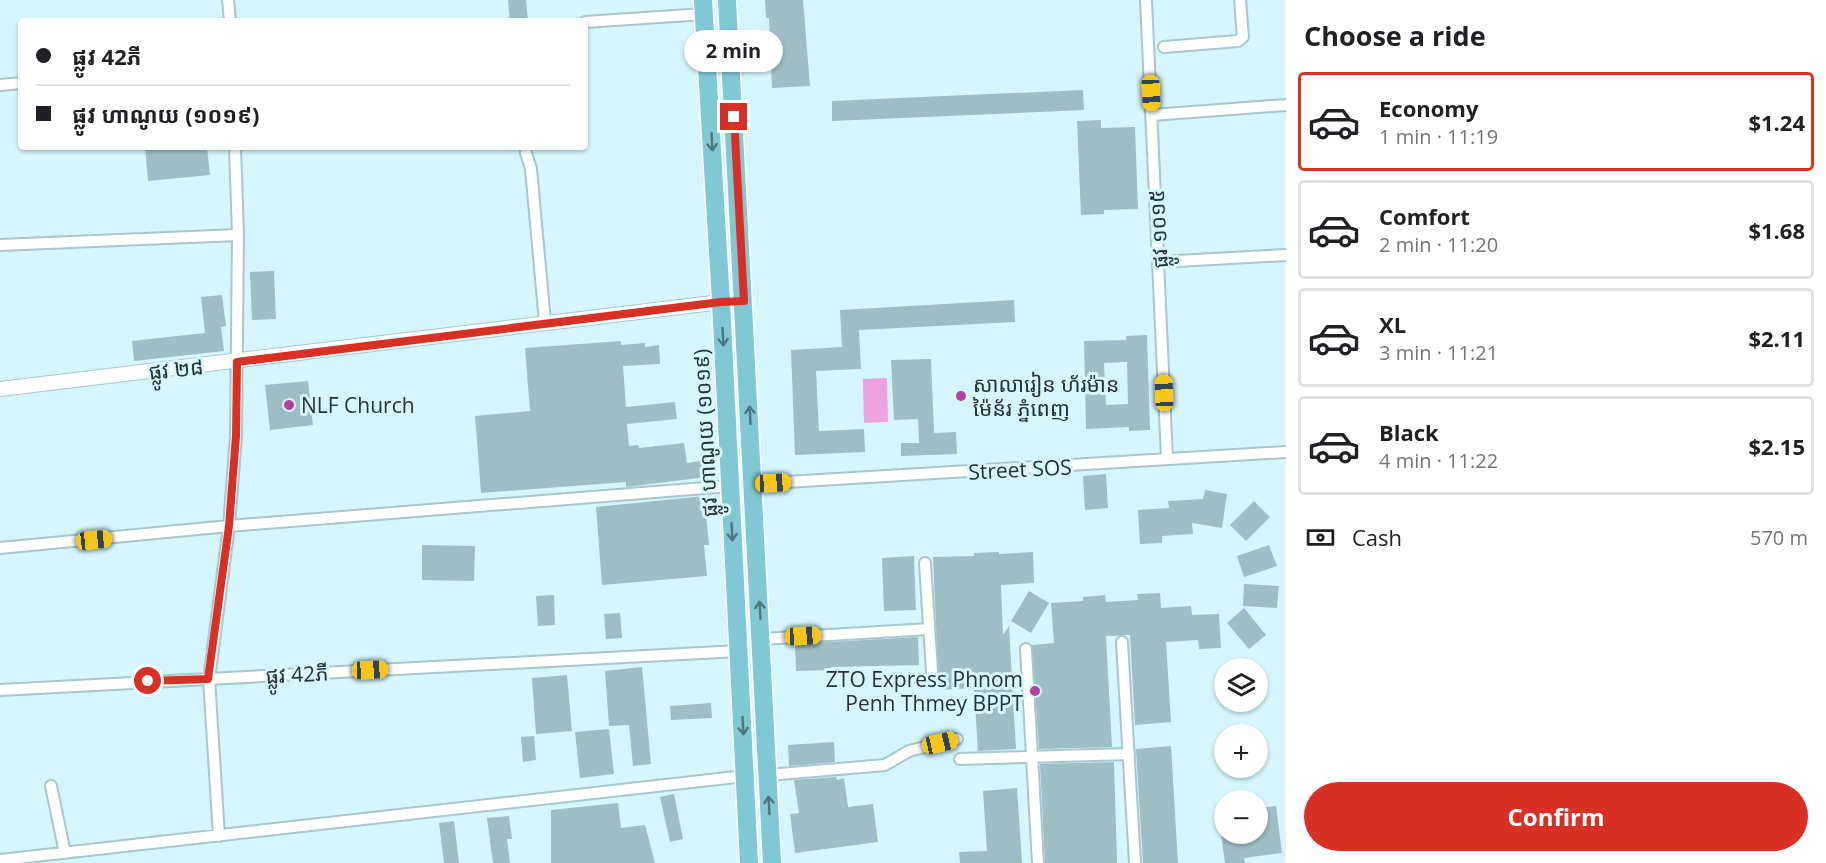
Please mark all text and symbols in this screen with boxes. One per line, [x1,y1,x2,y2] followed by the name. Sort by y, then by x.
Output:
[1304,17,1486,54] text: Choose a ride
[684,30,783,72] callout: 2 min
[706,37,761,64] text: 2 min
[72,41,141,71] text: ផ្លូវ 42ភី
[1141,75,1161,111] car
[1379,93,1478,123] text: Economy
[1307,95,1361,149] icon: car
[72,99,259,129] text: ផ្លូវ ហាណូយ (១០១៩)
[720,103,747,130] route end
[1748,107,1805,137] text: $1.24
[1379,123,1498,150] text: 1 min · 11:19
[706,132,717,152] one-way arrow
[1142,189,1180,269] street label: ផ្លូវ ១០១៥
[1379,201,1470,231] text: Comfort
[1307,203,1361,257] icon: car
[1748,215,1805,245] text: $1.68
[1379,231,1498,258] text: 2 min · 11:20
[1379,309,1406,339] text: XL
[1307,311,1361,365] icon: car
[1748,323,1805,353] text: $2.11
[717,326,728,346] one-way arrow
[1379,339,1498,366] text: 3 min · 11:21
[687,348,730,518] street label: ផ្លូវ ហាណូយ (១០១៩)
[147,352,205,392] street label: ផ្លូវ ២៨
[973,370,1119,423] place label: សាលារៀន ហ័រម៉ាន ម៉ៃន័រ ភ្នំពេញ
[1154,375,1174,411] car
[954,389,968,403] marker: សាលារៀន ហ័រម៉ាន ម៉ៃន័រ ភ្នំពេញ
[301,391,415,419] place label: NLF Church
[282,398,296,412] marker: NLF Church
[744,406,755,426] one-way arrow
[1379,417,1439,447] text: Black
[1307,419,1361,473] icon: car
[1748,431,1805,461] text: $2.15
[1379,447,1498,474] text: 4 min · 11:22
[968,452,1072,486] street label: Street SOS
[755,473,791,493] car
[727,521,738,541] one-way arrow
[1304,521,1337,554] icon: cash
[1352,522,1402,552] text: Cash
[1750,524,1808,551] text: 570 m
[75,529,113,551] car
[754,600,765,620] one-way arrow
[785,626,821,646] car
[265,658,330,696] street label: ផ្លូវ 42ភី
[1214,658,1268,844] map controls
[1214,658,1268,712] button: layers
[352,660,388,680] car
[826,665,1023,717] place label: ZTO Express Phnom Penh Thmey BPPT
[134,667,161,694] route start
[1028,684,1042,698] marker: ZTO Express Phnom Penh Thmey BPPT
[737,716,748,736] one-way arrow
[1214,724,1268,778] button: +
[920,730,960,756] car
[1304,782,1808,851] button: Confirm
[1214,790,1268,844] button: −
[764,795,775,815] one-way arrow

